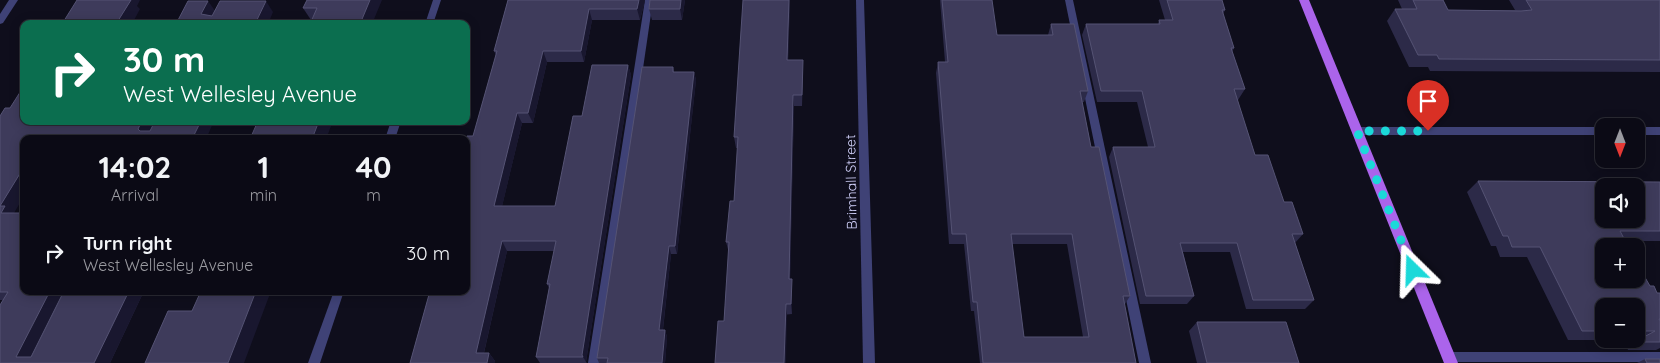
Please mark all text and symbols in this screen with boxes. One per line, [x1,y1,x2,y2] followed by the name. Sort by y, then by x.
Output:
[123,37,205,81] text: 30 m
[40,40,105,105] icon: right
[123,80,357,108] text: West Wellesley Avenue
[1407,80,1449,131] pin
[1414,87,1442,115] icon: arrive
[1595,118,1645,168] north arrow
[1595,118,1645,348] map controls
[841,134,861,230] street label: Brimhall Street
[98,148,171,186] text: 14:02
[258,148,269,186] text: 1
[355,148,392,186] text: 40
[1595,178,1645,228] button: sound
[111,185,159,205] text: Arrival
[250,185,277,205] text: min
[366,185,381,205] text: m
[83,231,172,255] text: Turn right
[1595,238,1645,288] button: +
[40,239,68,267] icon: right
[406,241,450,265] text: 30 m
[1386,243,1438,295] position arrow
[83,255,253,275] text: West Wellesley Avenue
[1595,298,1645,348] button: −

